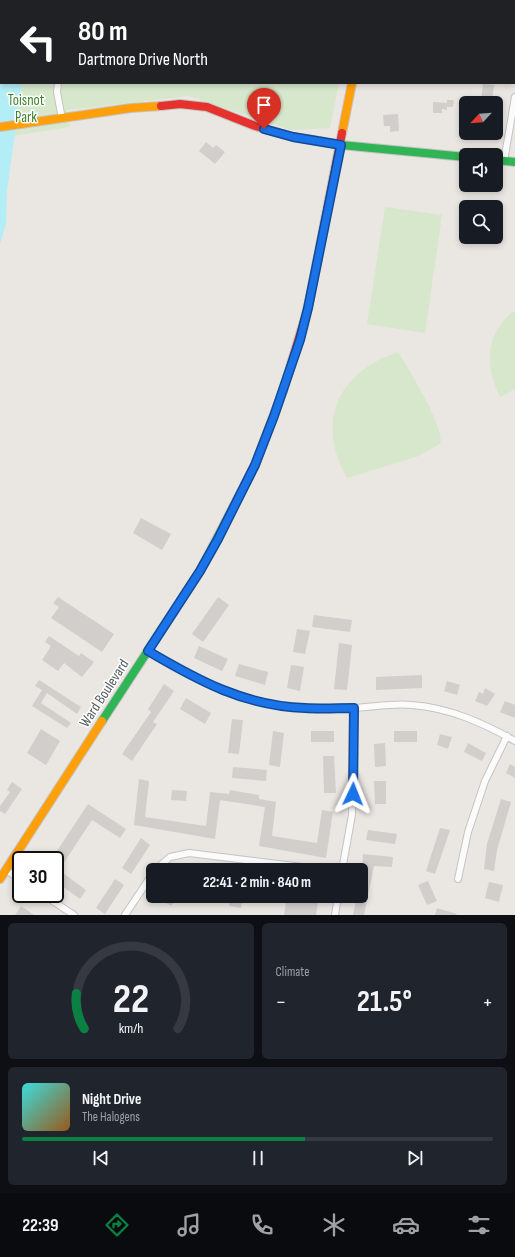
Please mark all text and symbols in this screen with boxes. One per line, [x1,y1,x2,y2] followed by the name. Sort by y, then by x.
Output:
[78,15,127,48] text: 80 m
[12,16,64,68] icon: left
[78,49,208,70] text: Dartmore Drive North
[247,88,281,129] pin
[8,91,45,127] park label: Toisnot Park
[253,94,275,116] icon: arrive
[459,96,503,140] north arrow
[459,96,503,244] map controls
[459,148,503,192] button: sound
[459,200,503,244] button: search
[75,656,133,731] street label: Ward Boulevard
[332,773,374,815] position arrow
[12,851,64,903] speed limit sign: 30
[203,873,311,892] text: 22:41 · 2 min · 840 m
[276,964,309,980] text: Climate
[113,975,149,1024] text: 22
[357,984,412,1020] text: 21.5°
[276,989,286,1016] text: −
[482,989,493,1016] text: +
[118,1020,143,1037] text: km/h
[82,1090,141,1109] text: Night Drive
[82,1109,140,1125] text: The Halogens
[90,1147,112,1169] icon: previous
[247,1147,269,1169] icon: pause
[404,1147,426,1169] icon: next
[103,1211,131,1239] icon: directions
[175,1211,203,1239] icon: music
[248,1211,276,1239] icon: phone
[320,1211,348,1239] icon: climate
[392,1211,420,1239] icon: car
[465,1211,493,1239] icon: filters
[22,1215,59,1236] text: 22:39

